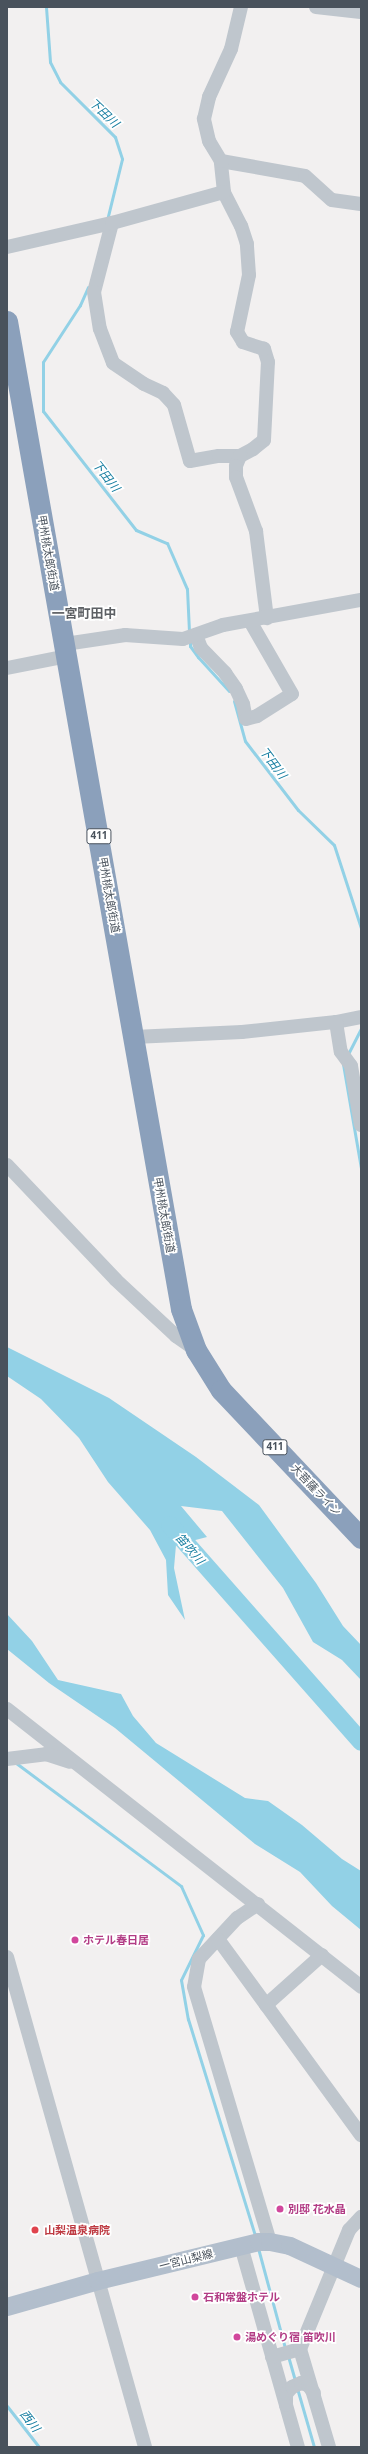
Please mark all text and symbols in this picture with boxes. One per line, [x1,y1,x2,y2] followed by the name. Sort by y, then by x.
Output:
[86,95,122,131] water label: 下田川
[89,457,123,495] water label: 下田川
[35,514,61,592] street label: 甲州桃太郎街道
[52,605,116,621] district label: 一宮町田中
[256,744,290,782] water label: 下田川
[86,828,112,844] road number: 411
[96,856,122,934] street label: 甲州桃太郎街道
[151,1176,177,1254] street label: 甲州桃太郎街道
[262,1439,288,1455] road number: 411
[288,1462,344,1518] street label: 大菩薩ライン
[173,1531,207,1567] water label: 笛吹川
[83,1933,149,1947] place label: ホテル春日居
[70,1935,80,1945] marker: ホテル春日居
[288,2202,346,2216] place label: 別邸 花水晶
[275,2204,285,2214] marker: 別邸 花水晶
[44,2223,110,2237] place label: 山梨温泉病院
[29,2224,41,2236] marker: 山梨温泉病院
[158,2247,214,2273] street label: 一宮山梨線
[203,2290,280,2304] place label: 石和常盤ホテル
[190,2292,200,2302] marker: 石和常盤ホテル
[245,2330,336,2344] place label: 湯めぐり宿 笛吹川
[232,2332,242,2342] marker: 湯めぐり宿 笛吹川
[17,2407,43,2435] water label: 西川

